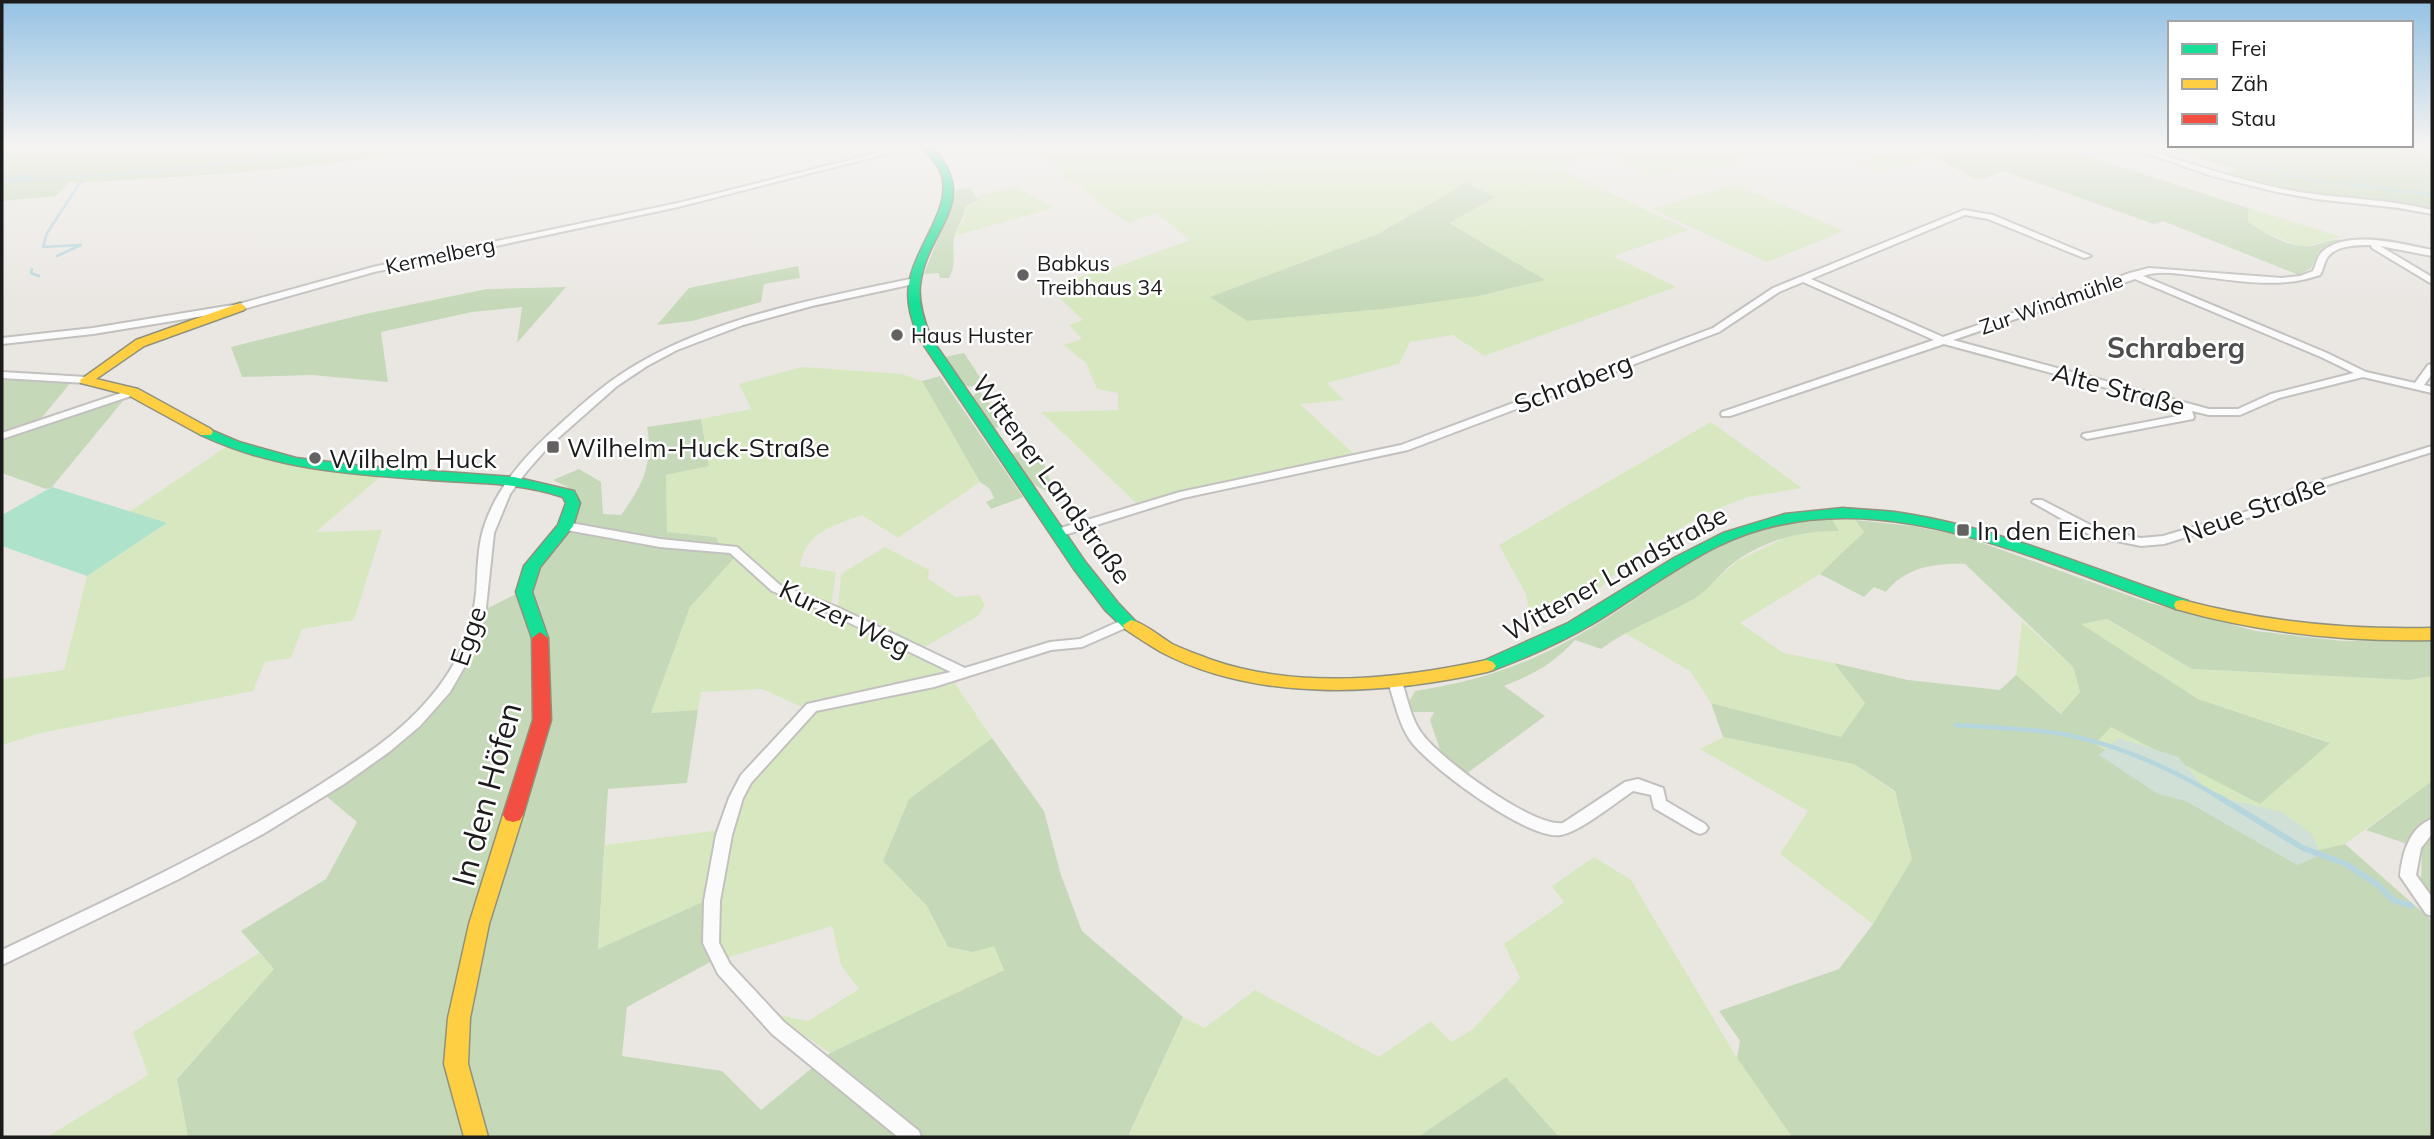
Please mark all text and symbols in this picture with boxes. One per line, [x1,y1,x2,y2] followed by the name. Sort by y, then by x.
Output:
[2168,21,2413,147] legend
[2231,35,2267,61] text: Frei
[2231,70,2268,96] text: Zäh
[2231,105,2276,131] text: Stau
[383,231,497,279] street label: Kermelberg
[1037,250,1163,300] place label: Babkus Treibhaus 34
[1976,266,2126,340] street label: Zur Windmühle
[1015,267,1031,283] marker: Babkus Treibhaus 34
[911,322,1033,348] place label: Haus Huster
[889,327,905,343] marker: Haus Huster
[2107,330,2245,365] district label: Schraberg
[1509,345,1637,421] street label: Schraberg
[2049,355,2189,423] street label: Alte Straße
[965,368,1139,590] street label: Wittener Landstraße
[567,431,830,464] place label: Wilhelm-Huck-Straße
[545,439,561,455] marker: Wilhelm-Huck-Straße
[329,442,497,475] place label: Wilhelm Huck
[307,450,323,466] marker: Wilhelm Huck
[2178,468,2330,550] street label: Neue Straße
[1497,498,1733,648] street label: Wittener Landstraße
[1977,514,2136,547] place label: In den Eichen
[1955,522,1971,538] marker: In den Eichen
[774,572,916,664] street label: Kurzer Weg
[443,602,493,670] street label: Egge
[442,698,530,890] street label: In den Höfen

